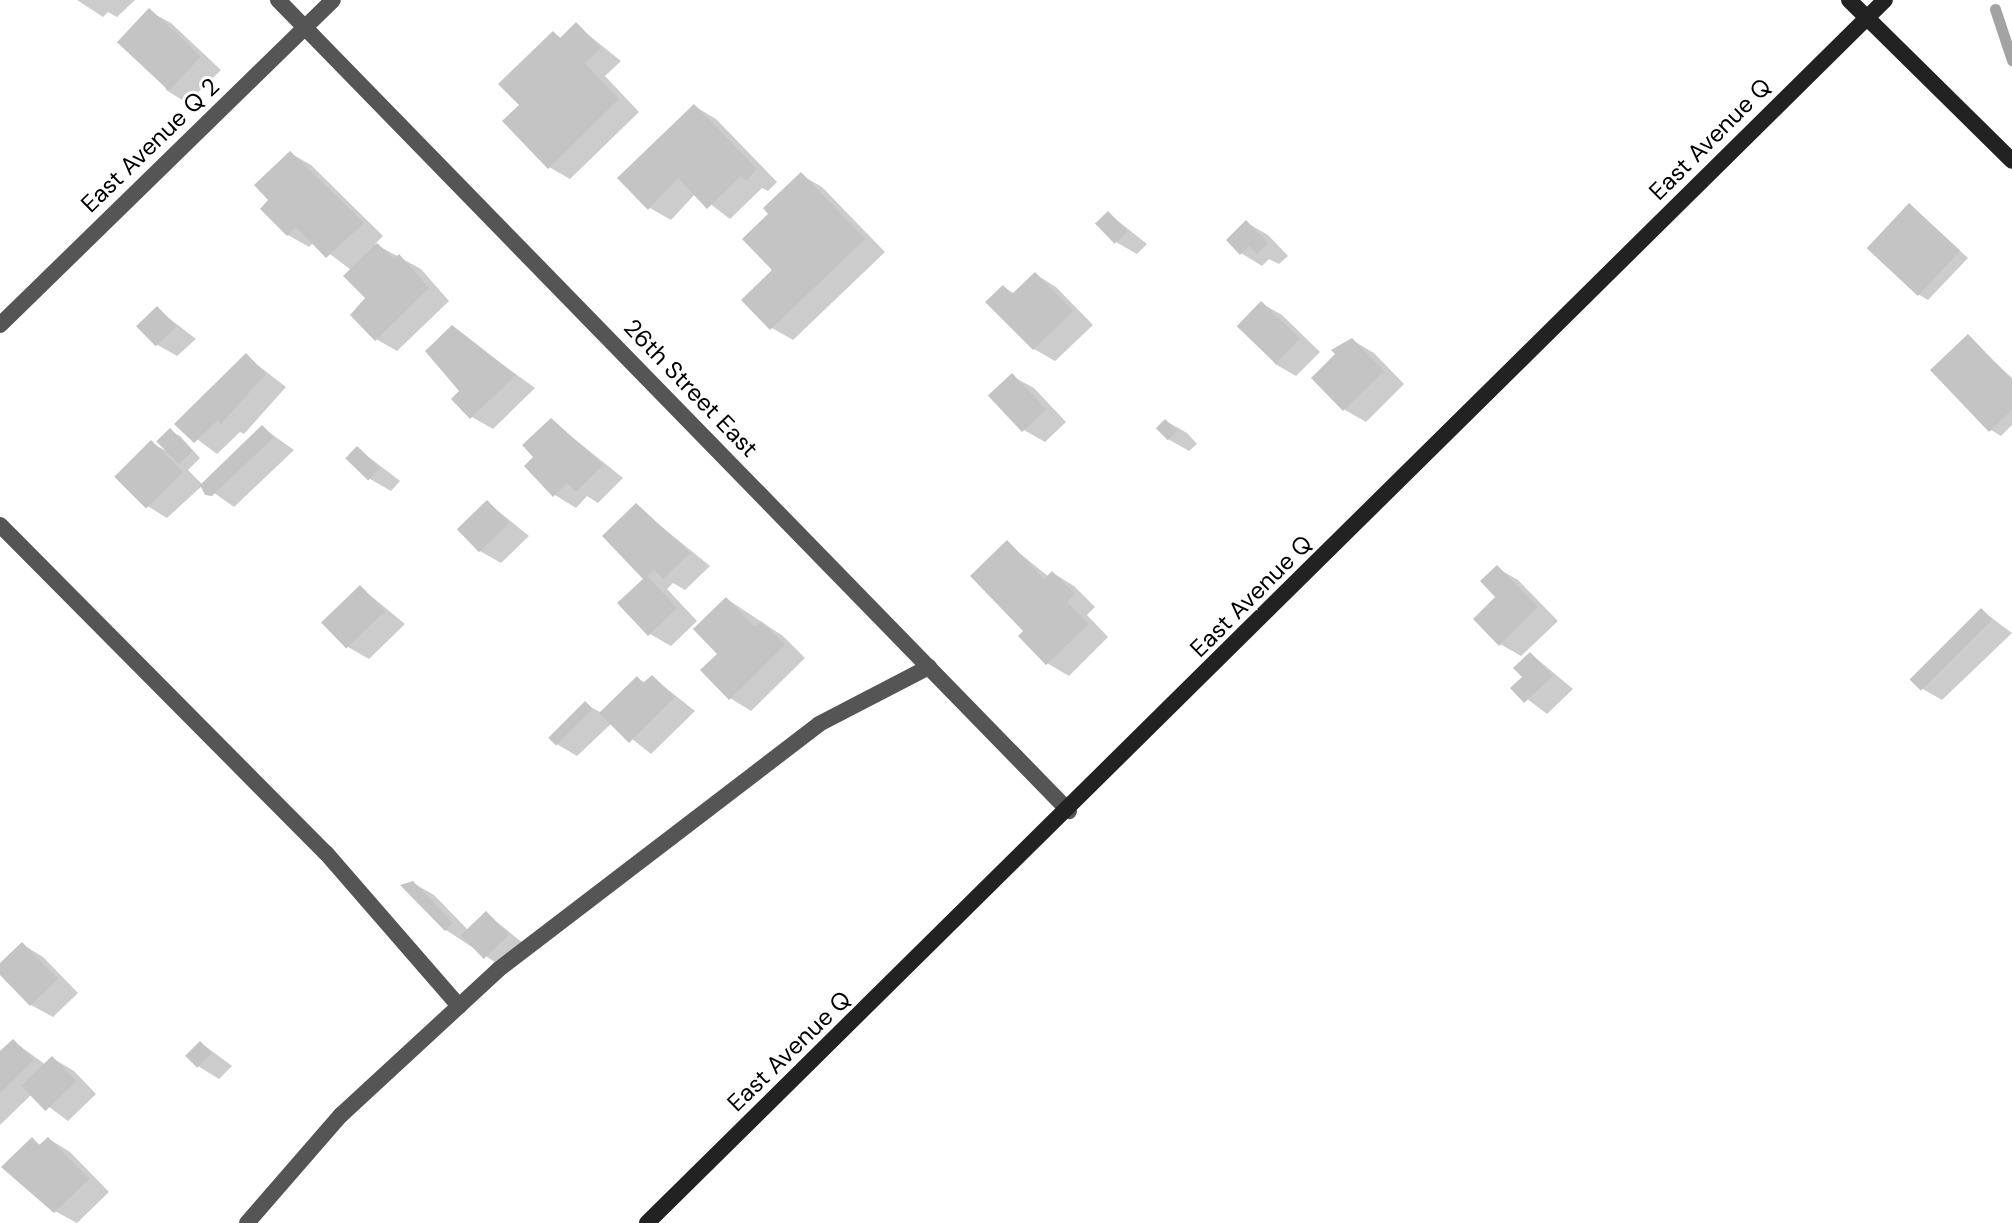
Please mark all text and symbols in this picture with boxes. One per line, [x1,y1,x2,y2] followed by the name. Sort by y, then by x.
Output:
[75,72,225,218] street label: East Avenue Q 2
[1643,72,1777,206] street label: East Avenue Q
[618,313,764,463] street label: 26th Street East
[1184,529,1318,663] street label: East Avenue Q
[721,985,857,1117] street label: East Avenue Q

